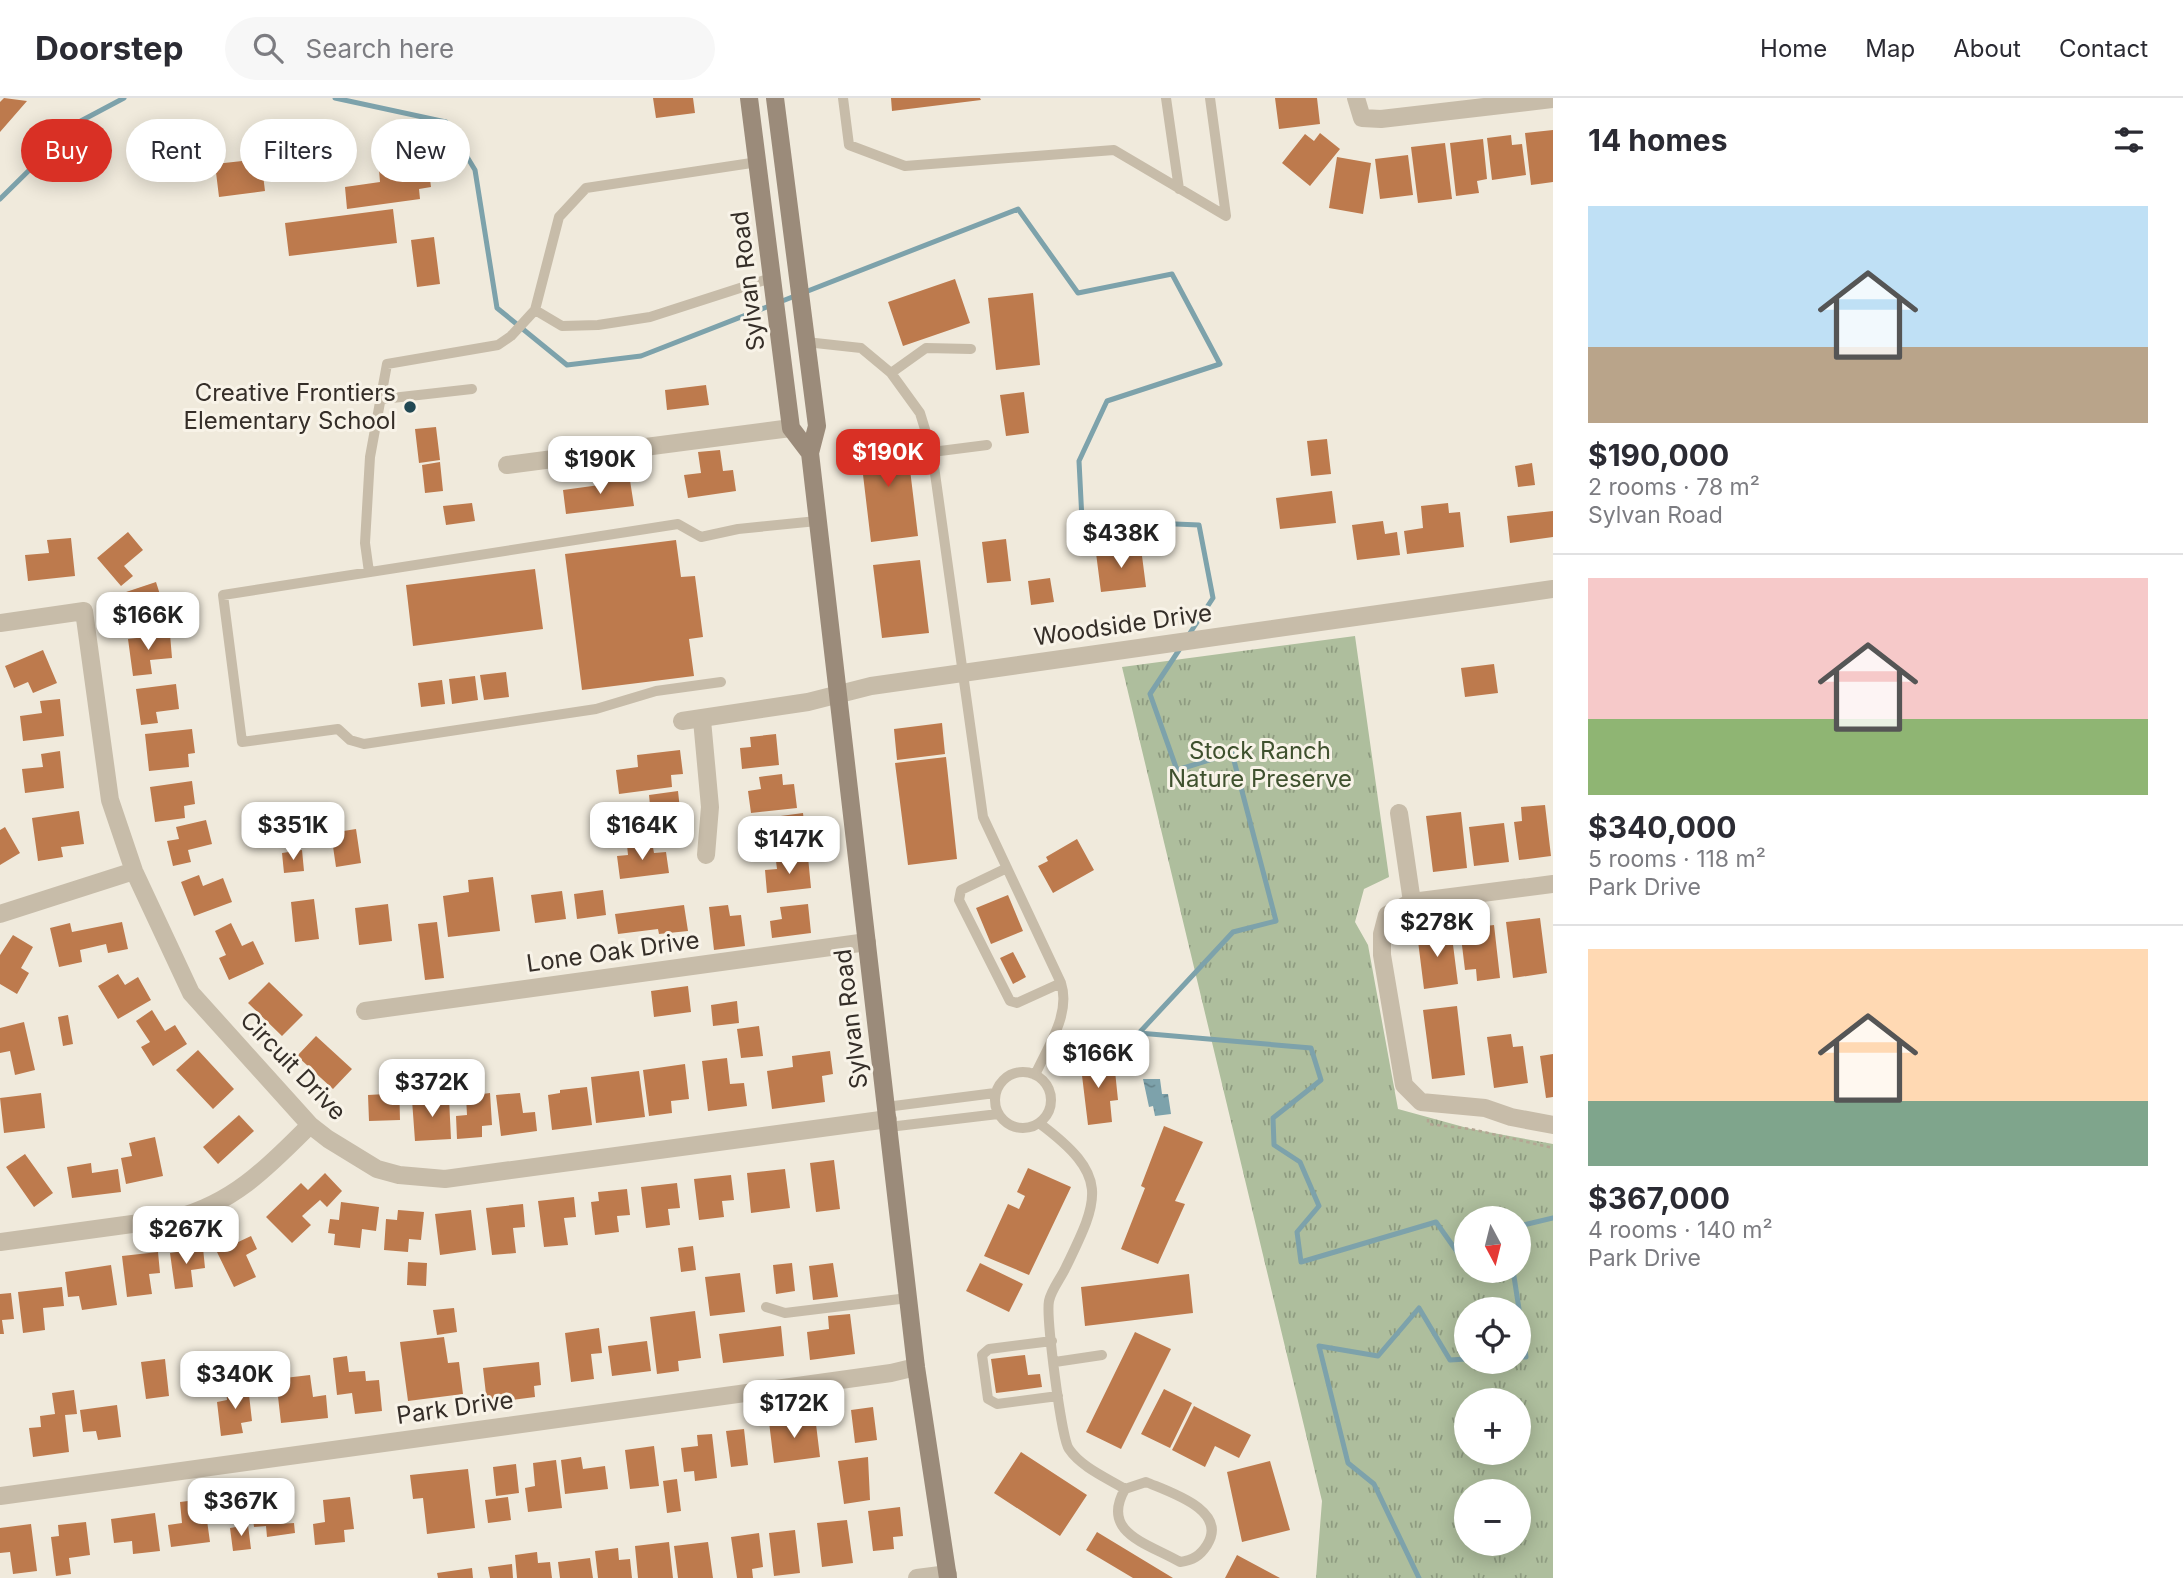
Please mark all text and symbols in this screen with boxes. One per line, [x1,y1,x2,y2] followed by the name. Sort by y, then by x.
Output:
[225,17,715,80] search box
[35,28,183,68] text: Doorstep
[249,29,287,67] icon: search
[305,33,454,64] text: Search here
[1760,34,1827,63] text: Home
[1865,34,1915,63] text: Map
[1953,34,2021,63] text: About
[2059,34,2148,63] text: Contact
[21,119,112,182] chip: Buy
[126,119,226,182] chip: Rent
[240,119,357,182] chip: Filters
[371,119,470,182] chip: New
[2110,121,2148,159] icon: filters
[1588,122,1727,158] text: 14 homes
[725,210,770,353] street label: Sylvan Road
[1805,252,1931,378] icon: home
[184,378,396,435] place label: Creative Frontiers Elementary School
[402,399,418,415] marker: Creative Frontiers Elementary School
[839,430,937,489] pin: $190K
[551,436,649,496] pin: $190K
[1588,437,1729,473] text: $190,000
[852,438,924,466] text: $190K
[564,445,636,473] text: $190K
[1588,473,1760,501] text: 2 rooms · 78 m²
[1588,501,1723,529] text: Sylvan Road
[1072,510,1170,570] pin: $438K
[1083,519,1159,547] text: $438K
[99,592,197,652] pin: $166K
[1032,598,1214,651] street label: Woodside Drive
[112,601,184,629] text: $166K
[1805,624,1931,750] icon: home
[1168,736,1352,793] park label: Stock Ranch Nature Preserve
[244,802,342,862] pin: $351K
[593,802,691,862] pin: $164K
[1588,809,1736,845] text: $340,000
[257,811,329,839] text: $351K
[606,811,678,839] text: $164K
[740,816,838,876] pin: $147K
[754,825,824,853] text: $147K
[1588,845,1766,873] text: 5 rooms · 118 m²
[1588,873,1701,901] text: Park Drive
[1388,900,1486,959] pin: $278K
[1400,908,1474,936] text: $278K
[525,925,701,978] street label: Lone Oak Drive
[828,948,873,1091] street label: Sylvan Road
[1805,995,1931,1121] icon: home
[234,1005,352,1126] street label: Circuit Drive
[1049,1030,1147,1090] pin: $166K
[1062,1039,1134,1067] text: $166K
[383,1060,481,1119] pin: $372K
[395,1068,469,1096] text: $372K
[1588,1180,1730,1216] text: $367,000
[137,1206,235,1266] pin: $267K
[1454,1206,1531,1283] north arrow
[1454,1206,1531,1556] map controls
[149,1215,223,1243] text: $267K
[1588,1216,1773,1244] text: 4 rooms · 140 m²
[1588,1244,1701,1272] text: Park Drive
[1454,1297,1531,1374] button: locate
[186,1352,284,1411] pin: $340K
[196,1360,274,1388] text: $340K
[745,1380,843,1440] pin: $172K
[395,1385,515,1430] street label: Park Drive
[1454,1388,1531,1465] button: +
[759,1389,829,1417] text: $172K
[192,1478,290,1538] pin: $367K
[1454,1479,1531,1556] button: −
[204,1487,278,1515] text: $367K

